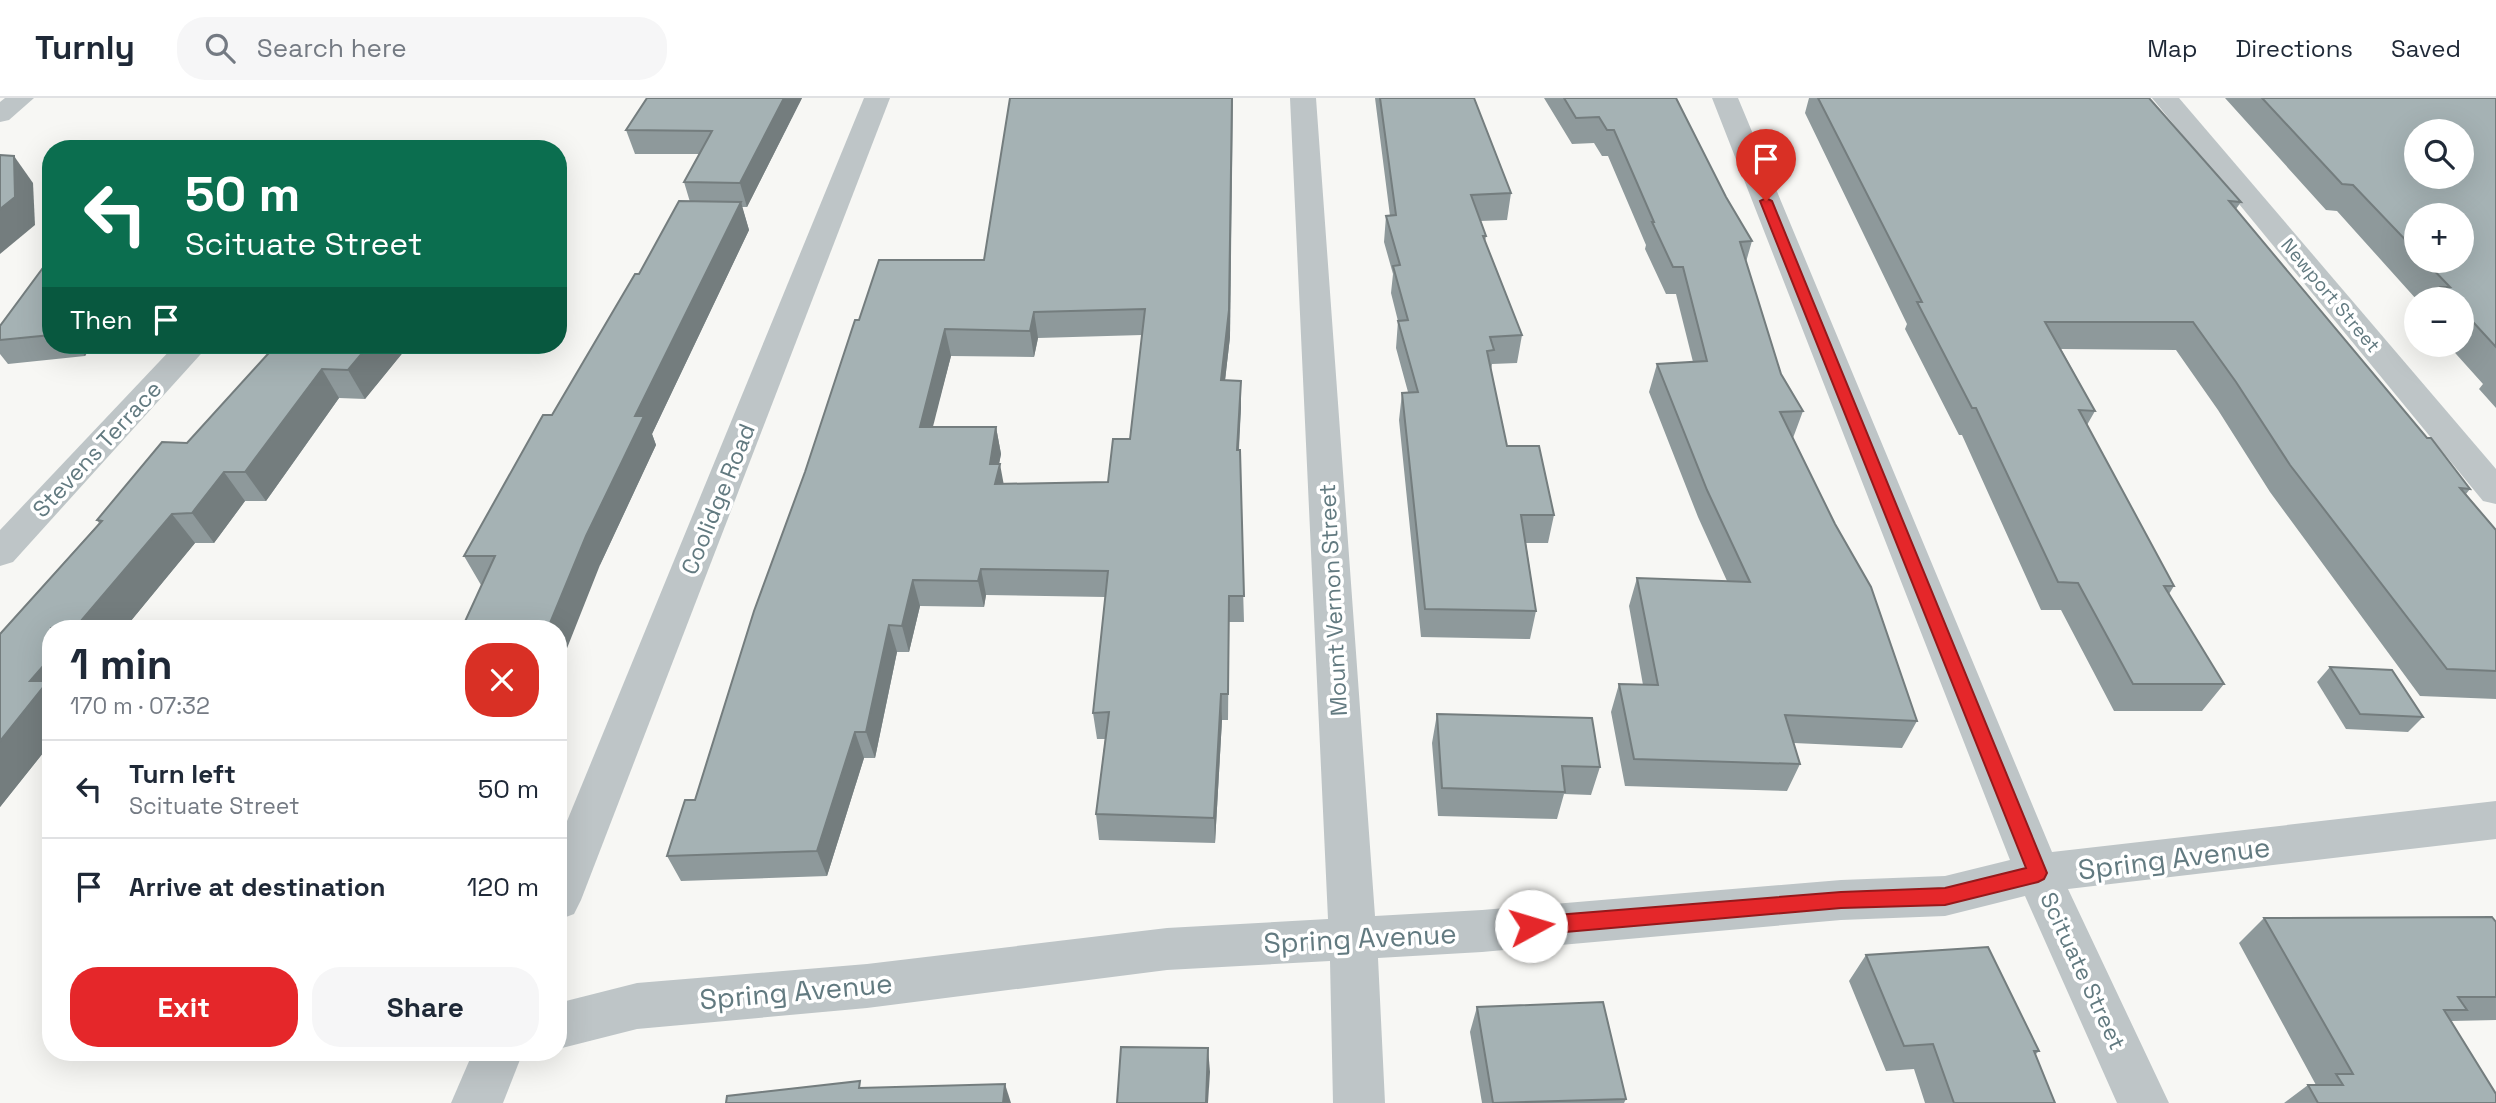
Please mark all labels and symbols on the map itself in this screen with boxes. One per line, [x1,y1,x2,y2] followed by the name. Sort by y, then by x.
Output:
[1736,129,1796,201] pin
[2275,233,2386,358] street label: Newport Street
[26,374,168,524] street label: Stevens Terrace
[674,419,762,579] street label: Coolidge Road
[1312,483,1354,717] street label: Mount Vernon Street
[2076,828,2272,888] street label: Spring Avenue
[2033,887,2133,1055] street label: Scituate Street
[1494,889,1568,963] position arrow
[1262,915,1458,961] street label: Spring Avenue
[698,965,894,1017] street label: Spring Avenue

